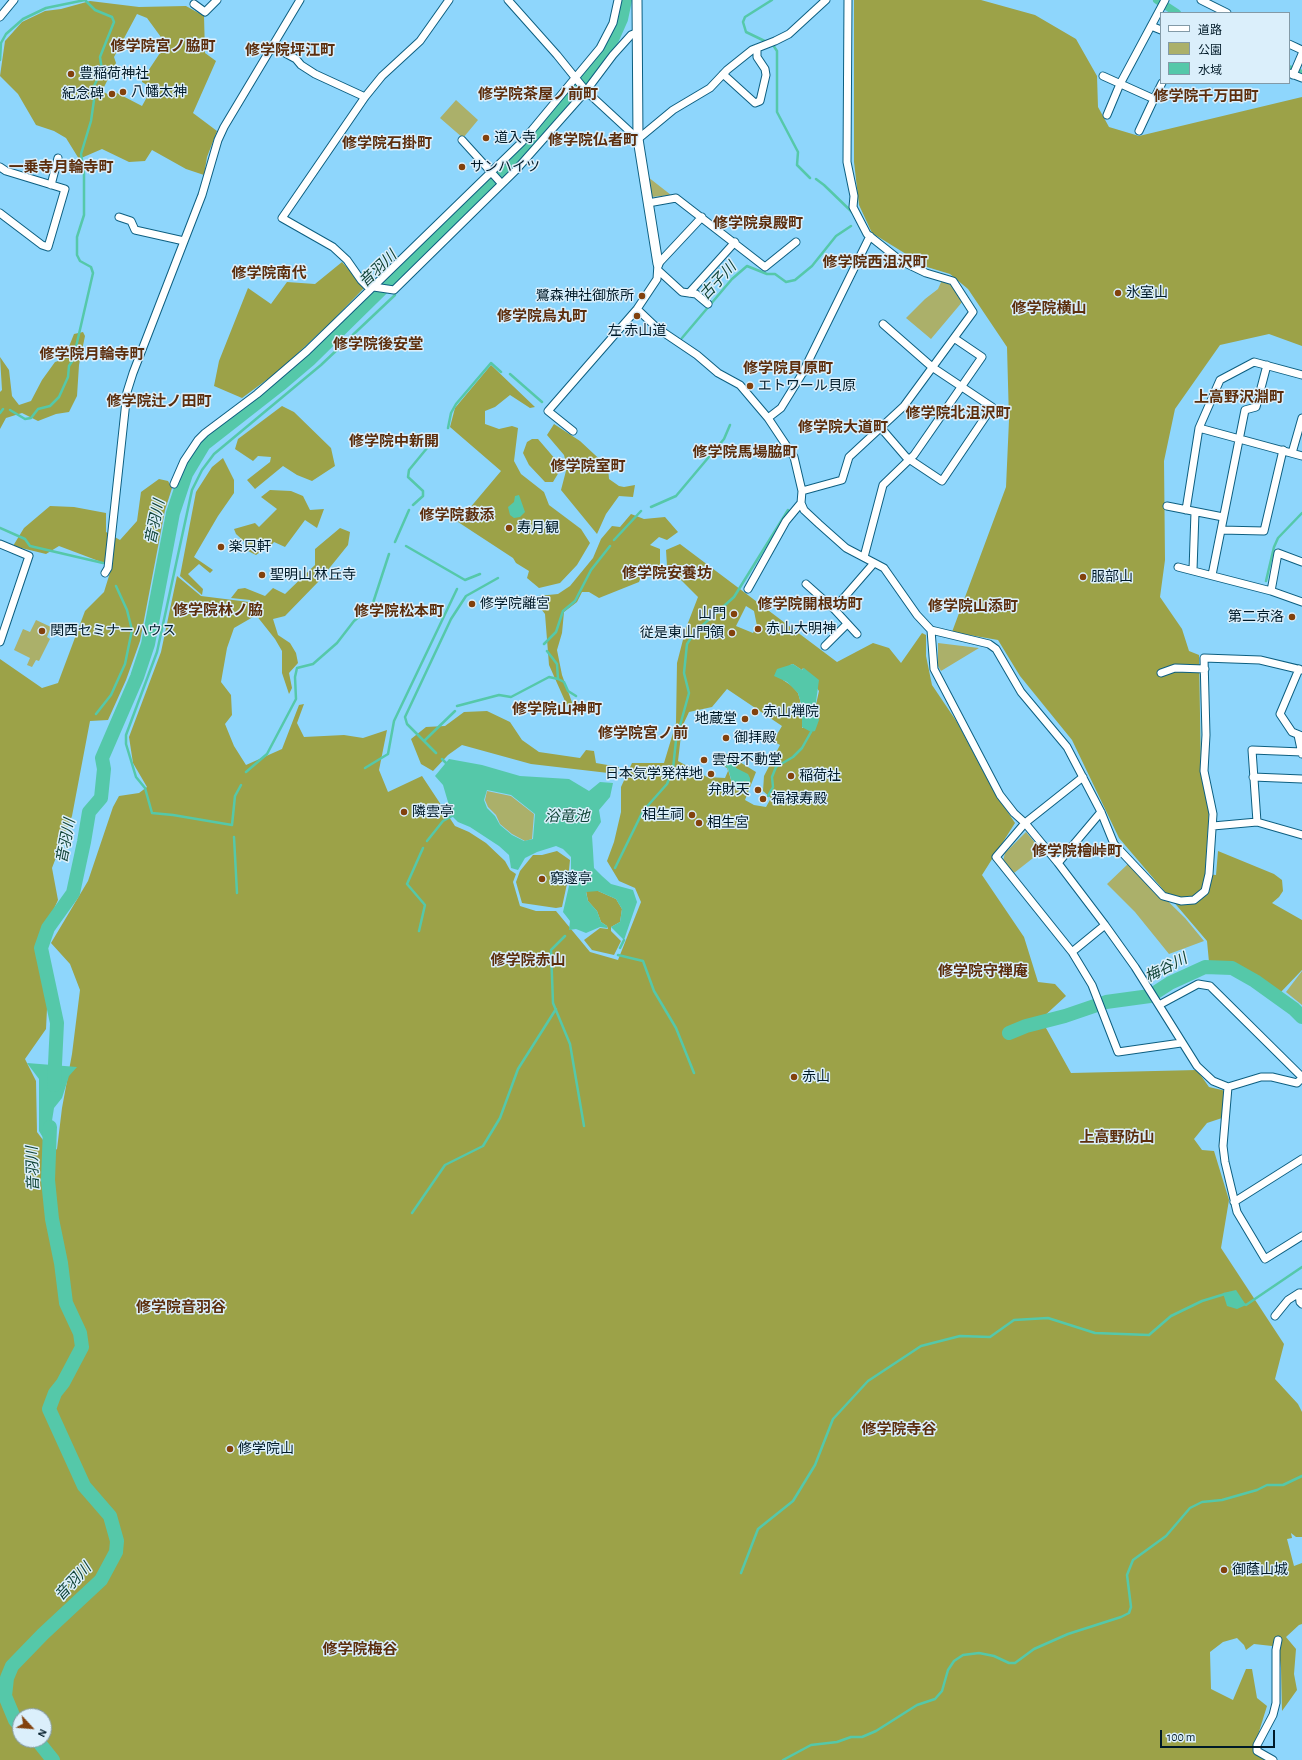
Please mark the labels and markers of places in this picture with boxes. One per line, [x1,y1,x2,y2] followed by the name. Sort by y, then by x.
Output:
[79,66,149,82] place label: 豊稲荷神社
[66,69,76,79] marker: 豊稲荷神社
[131,84,187,100] place label: 八幡太神
[62,86,104,102] place label: 紀念碑
[118,87,128,97] marker: 八幡太神
[107,89,117,99] marker: 紀念碑
[494,130,536,146] place label: 道入寺
[481,133,491,143] marker: 道入寺
[470,159,540,175] place label: サンハイツ
[457,162,467,172] marker: サンハイツ
[1126,285,1168,301] place label: 氷室山
[536,288,634,304] place label: 鷺森神社御旅所
[1113,288,1123,298] marker: 氷室山
[637,291,647,301] marker: 鷺森神社御旅所
[632,311,642,321] marker: 左 赤山道
[608,323,666,339] place label: 左 赤山道
[758,378,856,394] place label: エトワール貝原
[745,381,755,391] marker: エトワール貝原
[517,520,559,536] place label: 寿月観
[504,523,514,533] marker: 寿月観
[229,539,271,555] place label: 楽只軒
[216,542,226,552] marker: 楽只軒
[270,567,356,583] place label: 聖明山 林丘寺
[1091,569,1133,585] place label: 服部山
[257,570,267,580] marker: 聖明山 林丘寺
[1078,572,1088,582] marker: 服部山
[480,596,550,612] place label: 修学院離宮
[467,599,477,609] marker: 修学院離宮
[698,606,726,622] place label: 山門
[729,609,739,619] marker: 山門
[1228,609,1284,625] place label: 第二京洛
[1287,612,1297,622] marker: 第二京洛
[766,621,836,637] place label: 赤山大明神
[50,623,176,639] place label: 関西セミナーハウス
[753,624,763,634] marker: 赤山大明神
[640,625,724,641] place label: 従是東山門領
[37,626,47,636] marker: 関西セミナーハウス
[727,628,737,638] marker: 従是東山門領
[763,704,819,720] place label: 赤山禅院
[750,707,760,717] marker: 赤山禅院
[695,711,737,727] place label: 地蔵堂
[740,714,750,724] marker: 地蔵堂
[734,730,776,746] place label: 御拝殿
[721,733,731,743] marker: 御拝殿
[712,752,782,768] place label: 雲母不動堂
[699,755,709,765] marker: 雲母不動堂
[605,766,703,782] place label: 日本気学発祥地
[799,768,841,784] place label: 稲荷社
[706,769,716,779] marker: 日本気学発祥地
[786,771,796,781] marker: 稲荷社
[708,782,750,798] place label: 弁財天
[753,785,763,795] marker: 弁財天
[771,791,827,807] place label: 福禄寿殿
[758,794,768,804] marker: 福禄寿殿
[412,804,454,820] place label: 隣雲亭
[399,807,409,817] marker: 隣雲亭
[642,807,684,823] place label: 相生祠
[687,810,697,820] marker: 相生祠
[707,815,749,831] place label: 相生宮
[694,818,704,828] marker: 相生宮
[550,871,592,887] place label: 窮邃亭
[537,874,547,884] marker: 窮邃亭
[802,1069,830,1085] place label: 赤山
[789,1072,799,1082] marker: 赤山
[238,1441,294,1457] place label: 修学院山
[225,1444,235,1454] marker: 修学院山
[1232,1562,1288,1578] place label: 御蔭山城
[1219,1565,1229,1575] marker: 御蔭山城

